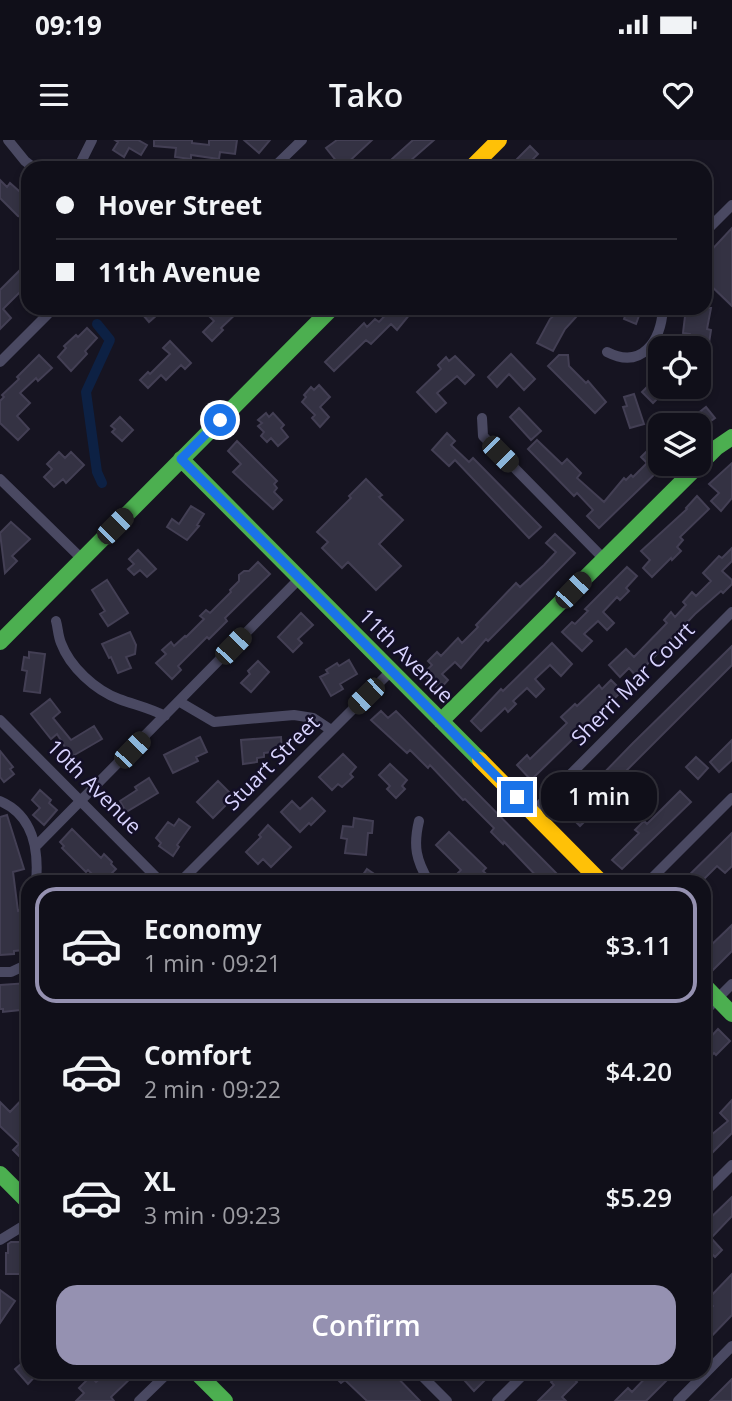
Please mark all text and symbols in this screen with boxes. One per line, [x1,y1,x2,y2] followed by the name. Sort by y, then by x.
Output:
[35,7,102,43] text: 09:19
[329,73,403,116] text: Tako
[35,76,73,114] icon: menu
[659,76,697,114] icon: heart
[98,187,262,223] text: Hover Street
[98,254,261,290] text: 11th Avenue
[648,336,711,476] map controls
[648,336,711,399] button: locate
[204,404,236,436] route start
[648,413,711,476] button: layers
[478,432,523,476] car
[93,504,138,548] car
[551,568,596,612] car
[353,602,460,709] street label: 11th Avenue
[565,616,700,751] street label: Sherri Mar Court
[211,624,256,668] car
[344,674,389,718] car
[218,709,325,816] street label: Stuart Street
[110,728,155,772] car
[41,733,148,840] street label: 10th Avenue
[542,772,657,822] callout: 1 min
[568,780,630,812] text: 1 min
[501,781,533,813] route end
[144,911,262,947] text: Economy
[60,914,123,977] icon: car
[605,927,672,963] text: $3.11
[144,947,281,979] text: 1 min · 09:21
[144,1037,251,1073] text: Comfort
[60,1040,123,1103] icon: car
[605,1053,672,1089] text: $4.20
[144,1073,281,1105] text: 2 min · 09:22
[144,1163,176,1199] text: XL
[60,1166,123,1229] icon: car
[605,1179,672,1215] text: $5.29
[144,1199,281,1231] text: 3 min · 09:23
[56,1285,676,1365] button: Confirm

